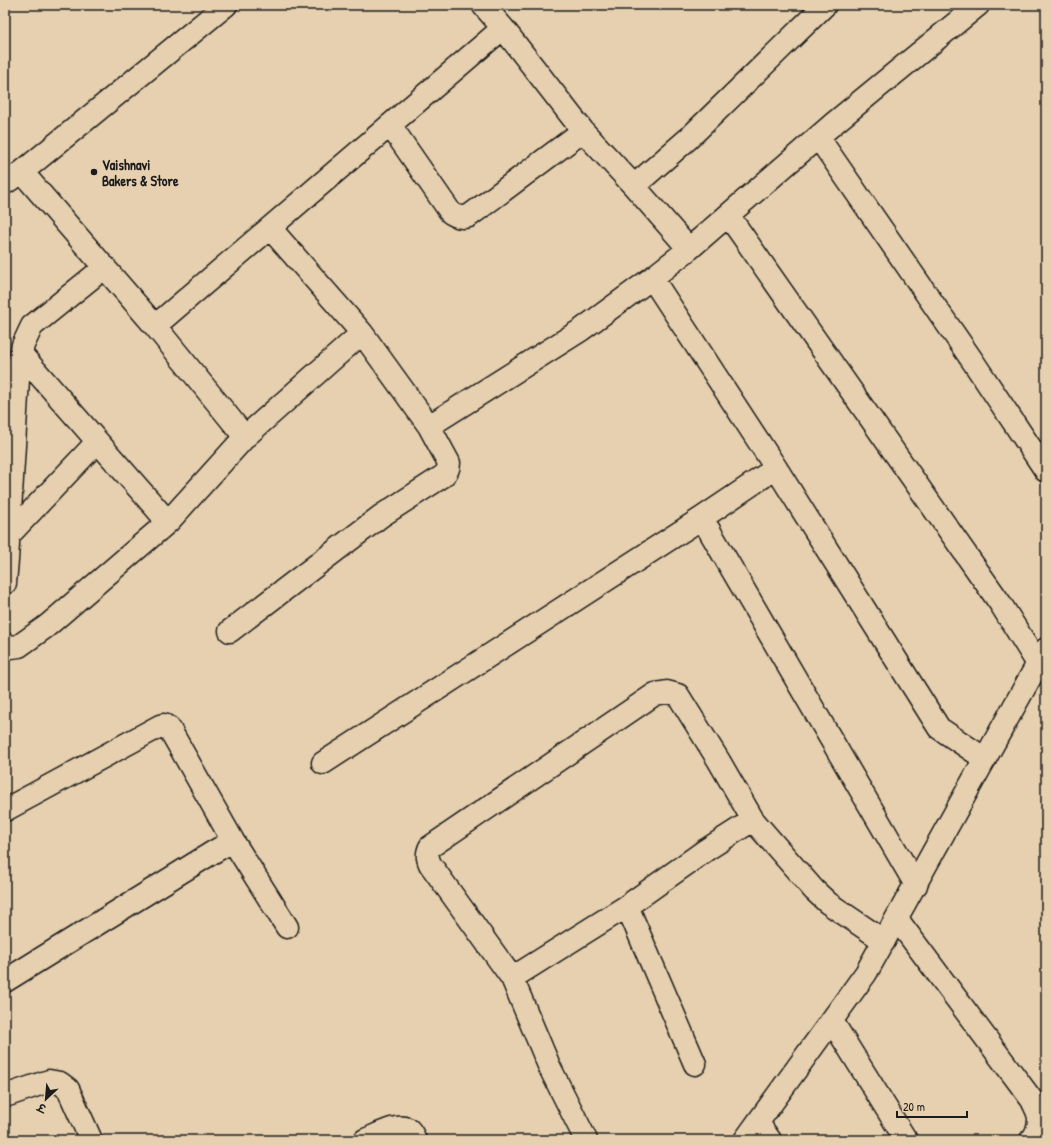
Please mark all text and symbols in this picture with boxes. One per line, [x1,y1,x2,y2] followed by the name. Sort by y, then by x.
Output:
[102,155,179,190] place label: Vaishnavi Bakers & Store
[89,167,99,177] marker: Vaishnavi Bakers & Store
[26,1079,66,1119] north arrow
[897,1093,967,1119] scale bar
[903,1098,925,1115] text: 20 m
[34,1099,49,1116] text: उ

